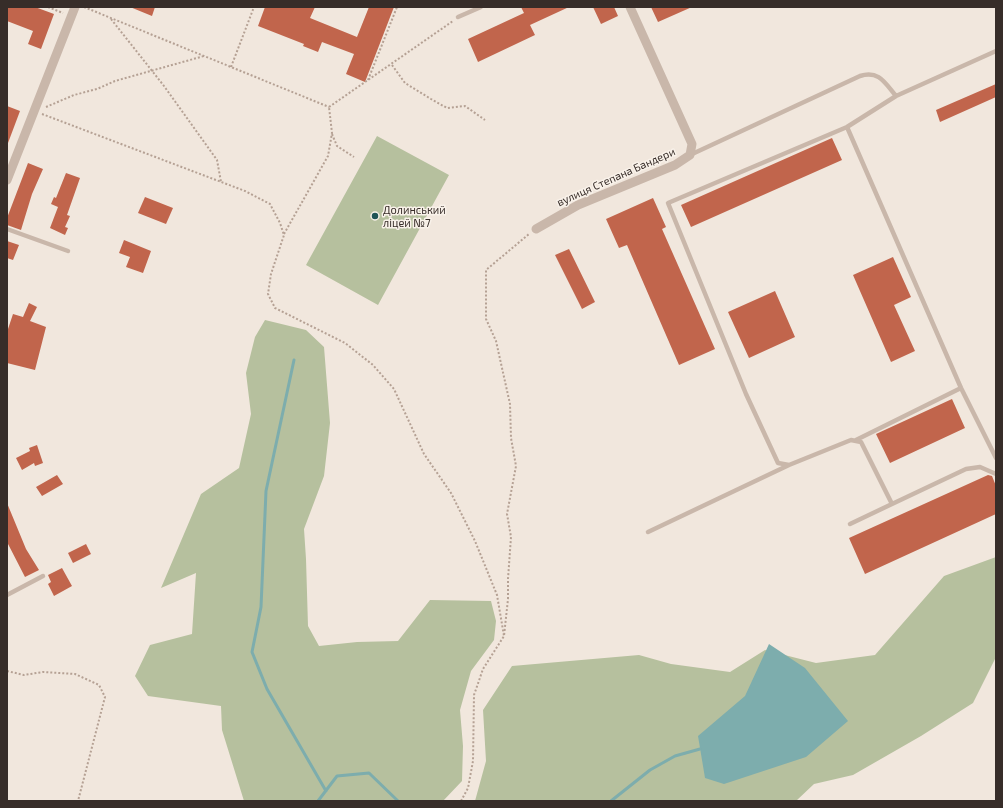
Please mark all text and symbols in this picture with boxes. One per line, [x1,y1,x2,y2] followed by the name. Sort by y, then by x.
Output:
[555,145,677,209] street label: вулиця Степана Бандери
[383,203,446,229] place label: Долинський ліцей №7
[370,211,380,221] marker: Долинський ліцей №7

